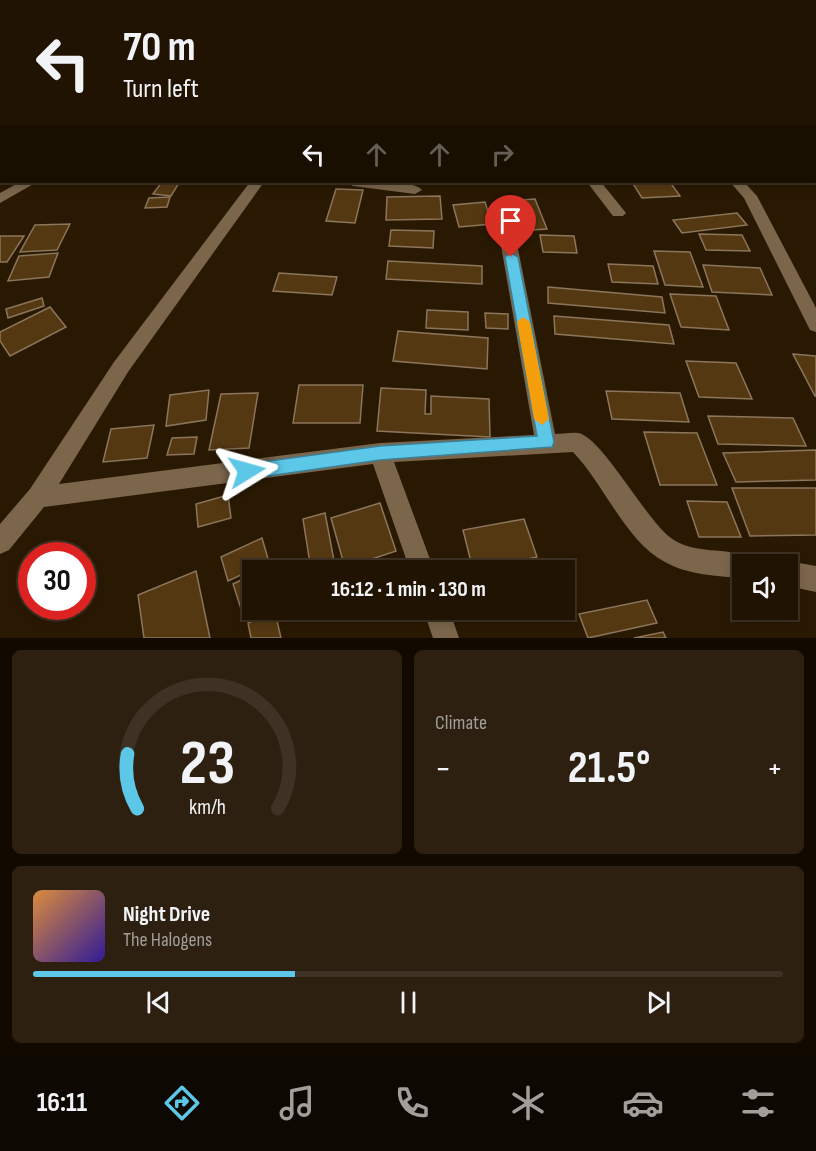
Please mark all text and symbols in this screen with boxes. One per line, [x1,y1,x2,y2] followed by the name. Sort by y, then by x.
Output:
[123,22,196,73] text: 70 m
[24,24,102,102] icon: left
[123,73,199,105] text: Turn left
[297,138,330,171] icon: left
[360,138,393,171] icon: ahead
[423,138,456,171] icon: ahead
[486,138,519,171] icon: right
[485,195,536,257] pin
[494,204,527,237] icon: arrive
[215,439,279,503] position arrow
[18,542,96,620] speed limit sign: 30
[732,554,798,620] map controls
[732,554,798,620] button: sound
[331,576,486,603] text: 16:12 · 1 min · 130 m
[435,711,487,735] text: Climate
[179,727,235,802] text: 23
[568,741,650,796] text: 21.5°
[435,749,451,789] text: −
[767,749,783,789] text: +
[188,795,226,820] text: km/h
[123,901,210,928] text: Night Drive
[123,928,212,952] text: The Halogens
[142,986,175,1019] icon: previous
[392,986,425,1019] icon: pause
[642,986,675,1019] icon: next
[161,1082,203,1124] icon: directions
[276,1082,318,1124] icon: music
[391,1082,433,1124] icon: phone
[507,1082,549,1124] icon: climate
[622,1082,664,1124] icon: car
[737,1082,779,1124] icon: filters
[37,1087,87,1119] text: 16:11

